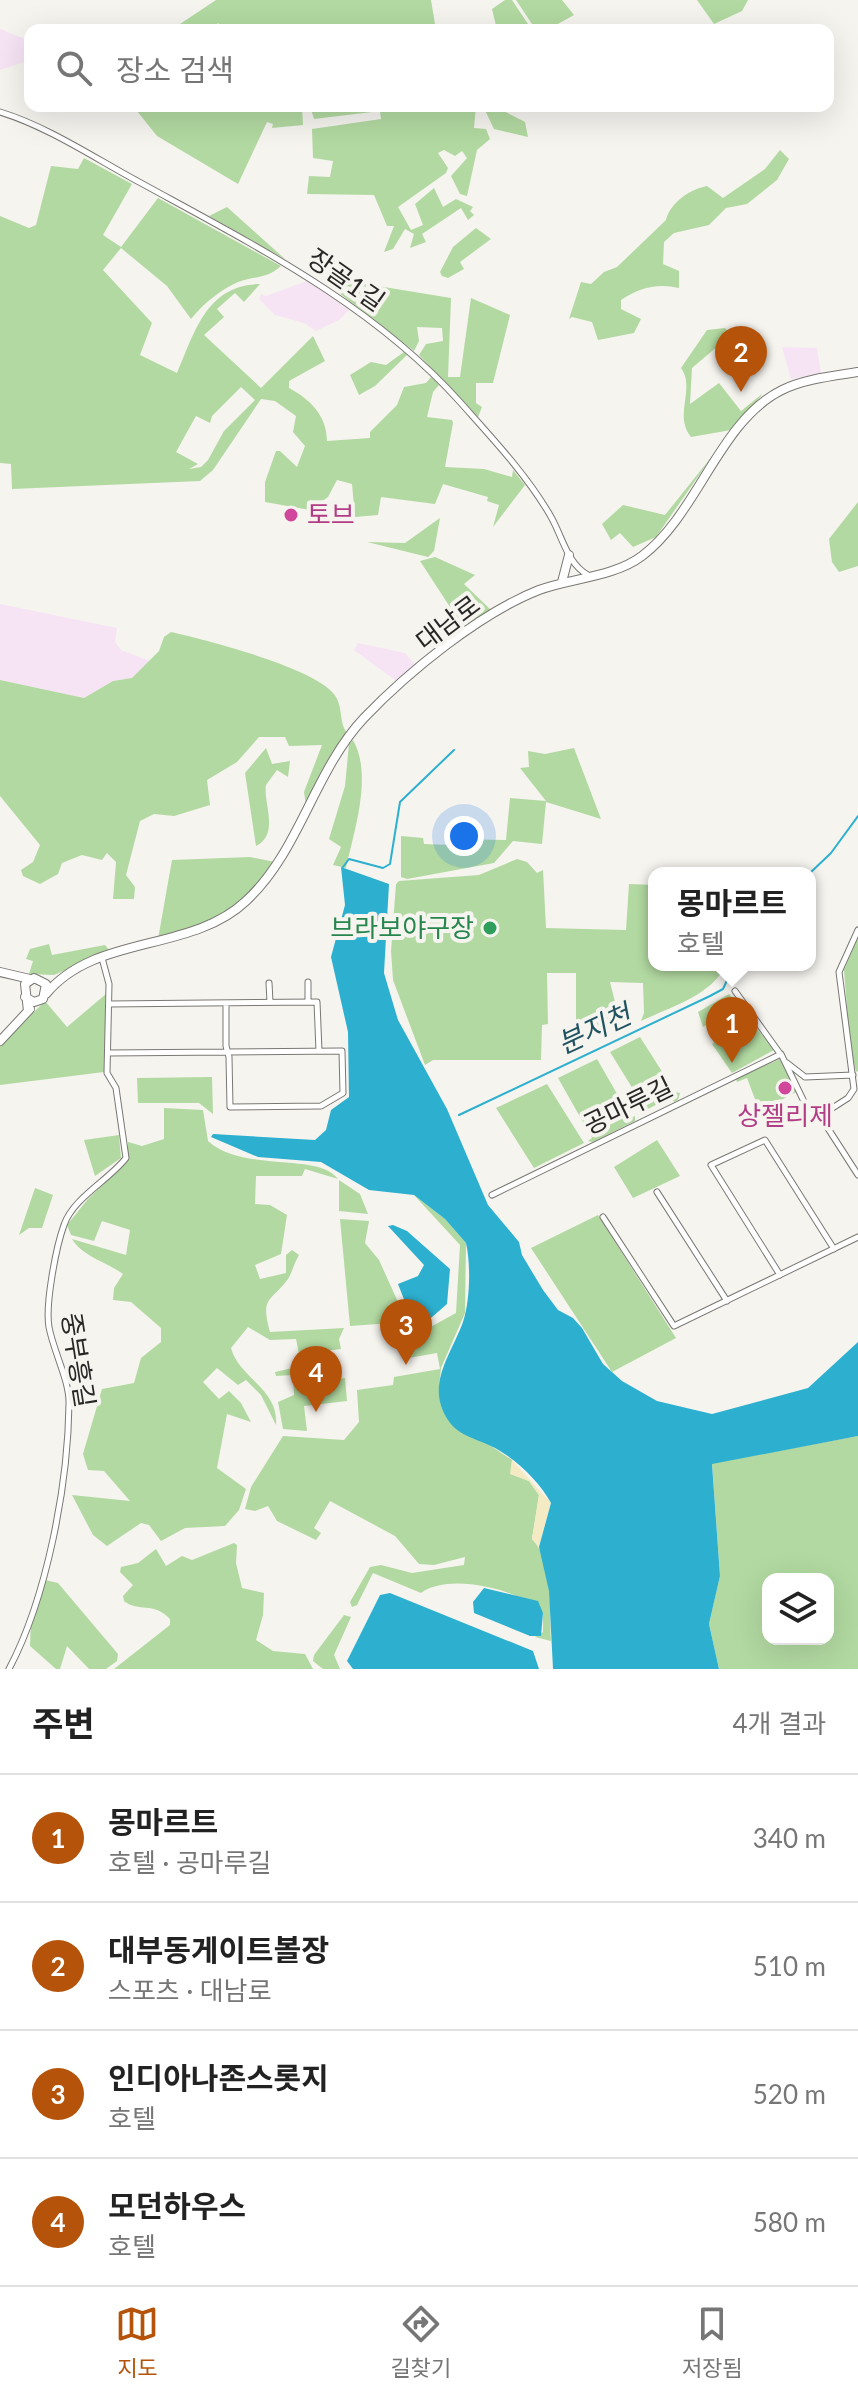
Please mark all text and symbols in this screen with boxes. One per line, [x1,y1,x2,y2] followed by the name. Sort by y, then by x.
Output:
[24,24,834,112] search box
[52,46,96,90] icon: search
[116,51,234,87] text: 장소 검색
[302,241,391,317] street label: 장골1길
[715,326,767,392] pin: 2
[307,498,355,530] place label: 토브
[282,506,300,524] marker: 토브
[409,588,486,657] street label: 대남로
[444,816,484,856] your location
[648,867,816,971] popup
[677,884,787,920] text: 몽마르트
[330,911,474,943] place label: 브라보야구장
[481,919,499,937] marker: 브라보야구장
[677,927,725,959] text: 호텔
[551,995,639,1060] water label: 분지천
[706,997,758,1063] pin: 1
[578,1070,678,1140] street label: 공마루길
[776,1079,794,1097] marker: 상젤리제
[737,1099,833,1131] place label: 상젤리제
[380,1299,432,1365] pin: 3
[56,1310,102,1410] street label: 중부흥길
[290,1346,342,1412] pin: 4
[762,1573,834,1645] map controls
[762,1573,834,1645] button: layers
[32,1702,95,1743] text: 주변
[733,1707,826,1739] text: 4개 결과
[108,1803,218,1839] text: 몽마르트
[50,1822,66,1854] text: 1
[753,1822,826,1854] text: 340 m
[108,1846,272,1878] text: 호텔 · 공마루길
[108,1931,329,1967] text: 대부동게이트볼장
[50,1950,66,1982] text: 2
[753,1950,826,1982] text: 510 m
[108,1974,272,2006] text: 스포츠 · 대남로
[108,2059,329,2095] text: 인디아나존스롯지
[50,2078,66,2110] text: 3
[753,2078,826,2110] text: 520 m
[108,2102,156,2134] text: 호텔
[108,2187,246,2223] text: 모던하우스
[50,2206,66,2238] text: 4
[753,2206,826,2238] text: 580 m
[108,2230,156,2262] text: 호텔
[115,2302,159,2382] tab: 지도
[390,2302,451,2382] tab: 길찾기
[682,2302,743,2382] tab: 저장됨

